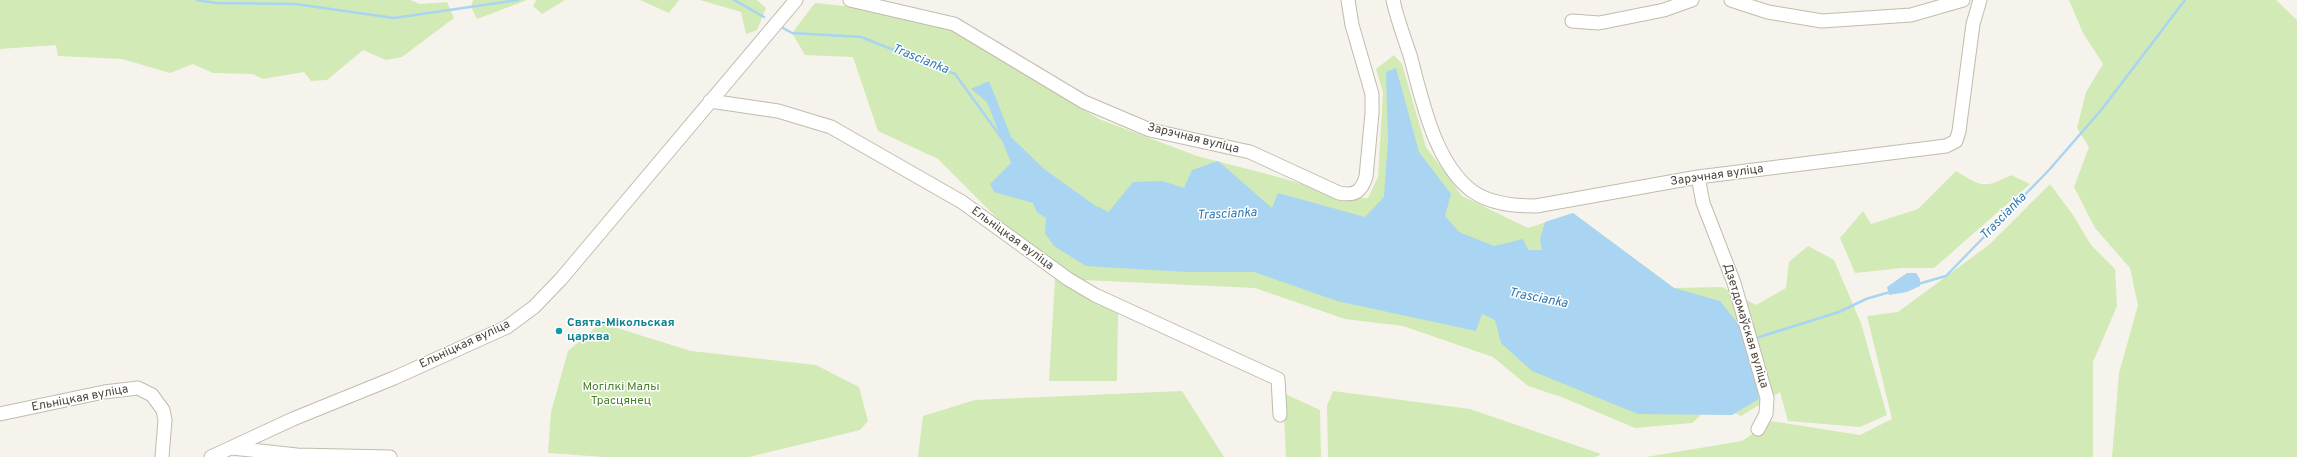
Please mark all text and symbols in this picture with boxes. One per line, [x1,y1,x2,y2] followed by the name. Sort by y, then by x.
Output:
[889,42,951,78] water label: Trascianka
[1146,121,1240,157] street label: Зарэчная вуліца
[1669,162,1765,190] street label: Зарэчная вуліца
[1978,190,2030,244] water label: Trascianka
[968,204,1056,274] street label: Ельніцкая вуліца
[1197,206,1257,224] water label: Trascianka
[1719,262,1771,390] street label: Дзетдомаўская вуліца
[1507,286,1569,312] water label: Trascianka
[567,317,675,345] place label: Свята-Мікольская царква
[417,318,513,372] street label: Ельніцкая вуліца
[554,326,564,336] marker: Свята-Мікольская царква
[582,381,660,409] park label: Могілкі Малы Трасцянец
[30,383,130,415] street label: Ельніцкая вуліца

